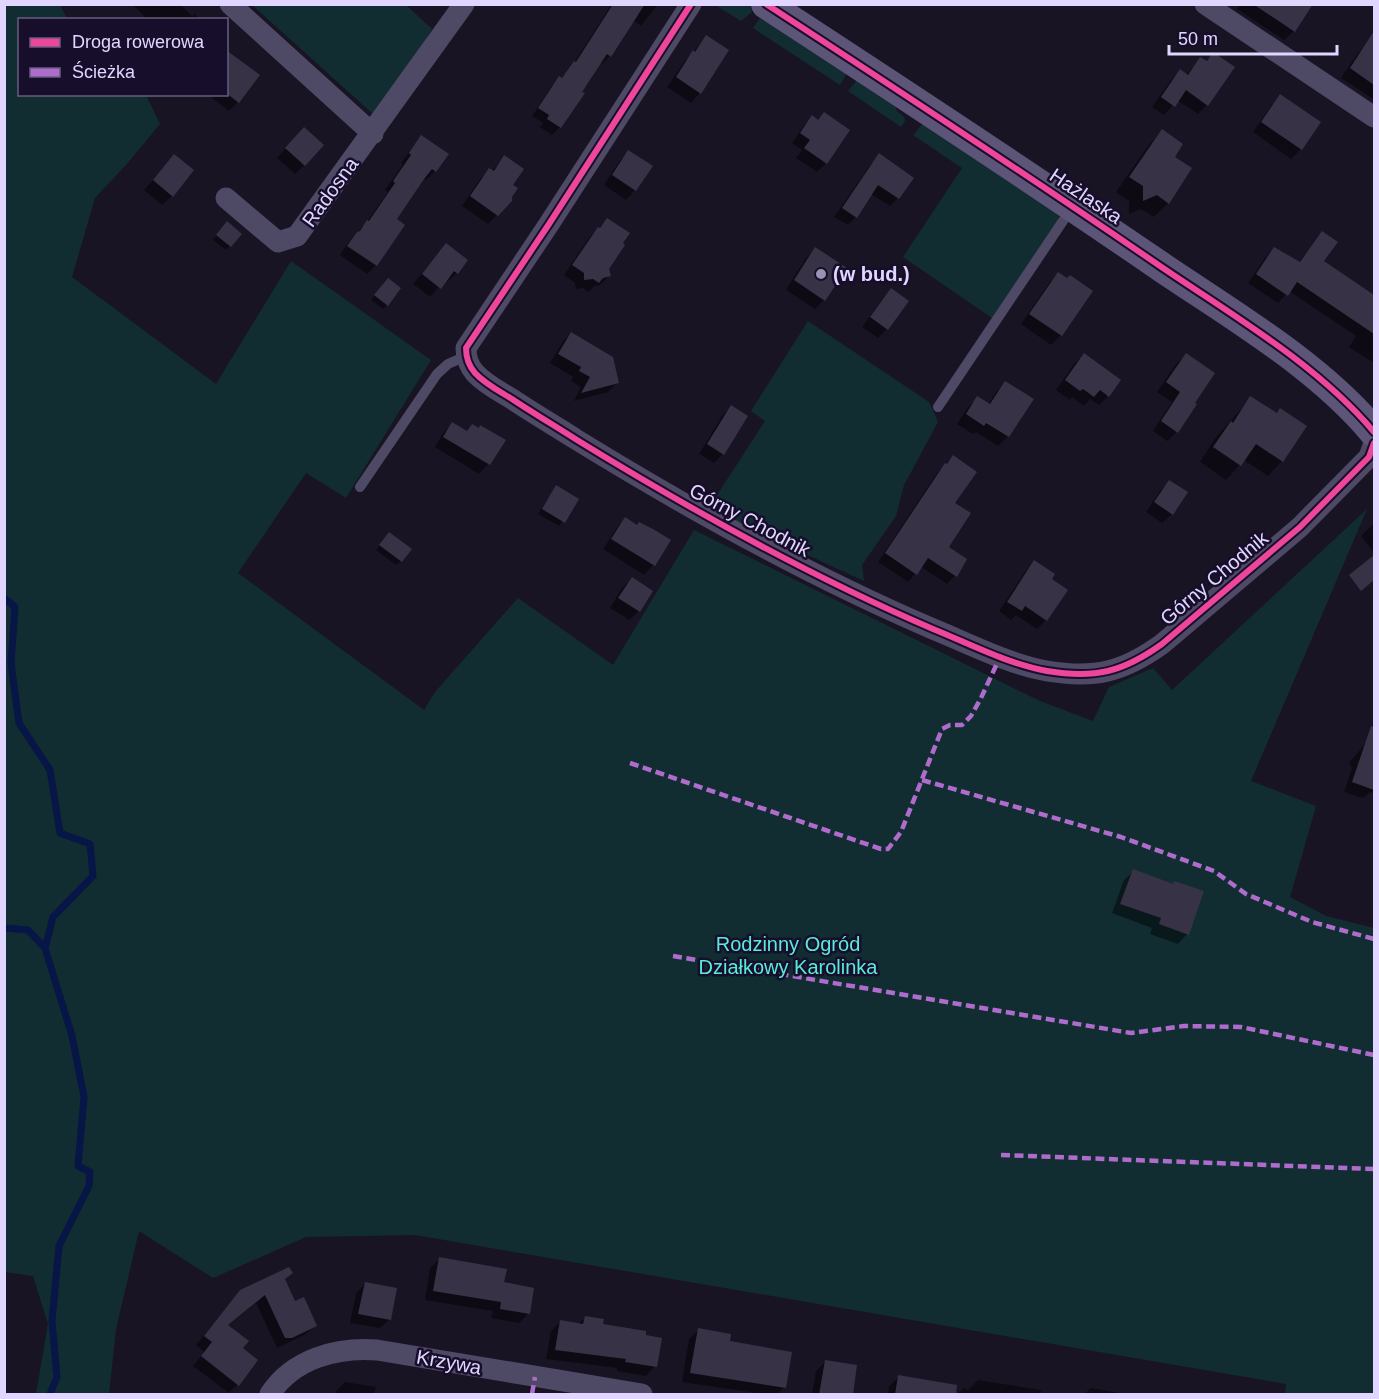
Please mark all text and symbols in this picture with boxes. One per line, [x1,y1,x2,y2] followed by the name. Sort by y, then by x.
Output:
[18,18,228,96] legend
[1169,18,1337,56] scale bar
[1178,29,1218,49] text: 50 m
[72,32,205,52] text: Droga rowerowa
[72,61,136,82] text: Ścieżka
[298,152,363,231] street label: Radosna
[1046,164,1127,229] street label: Hażlaska
[833,263,910,285] place label: (w bud.)
[814,267,828,281] marker: (w bud.)
[686,479,815,561] street label: Górny Chodnik
[1156,526,1273,629] street label: Górny Chodnik
[699,933,878,978] park label: Rodzinny Ogród Działkowy Karolinka
[415,1345,484,1379] street label: Krzywa

